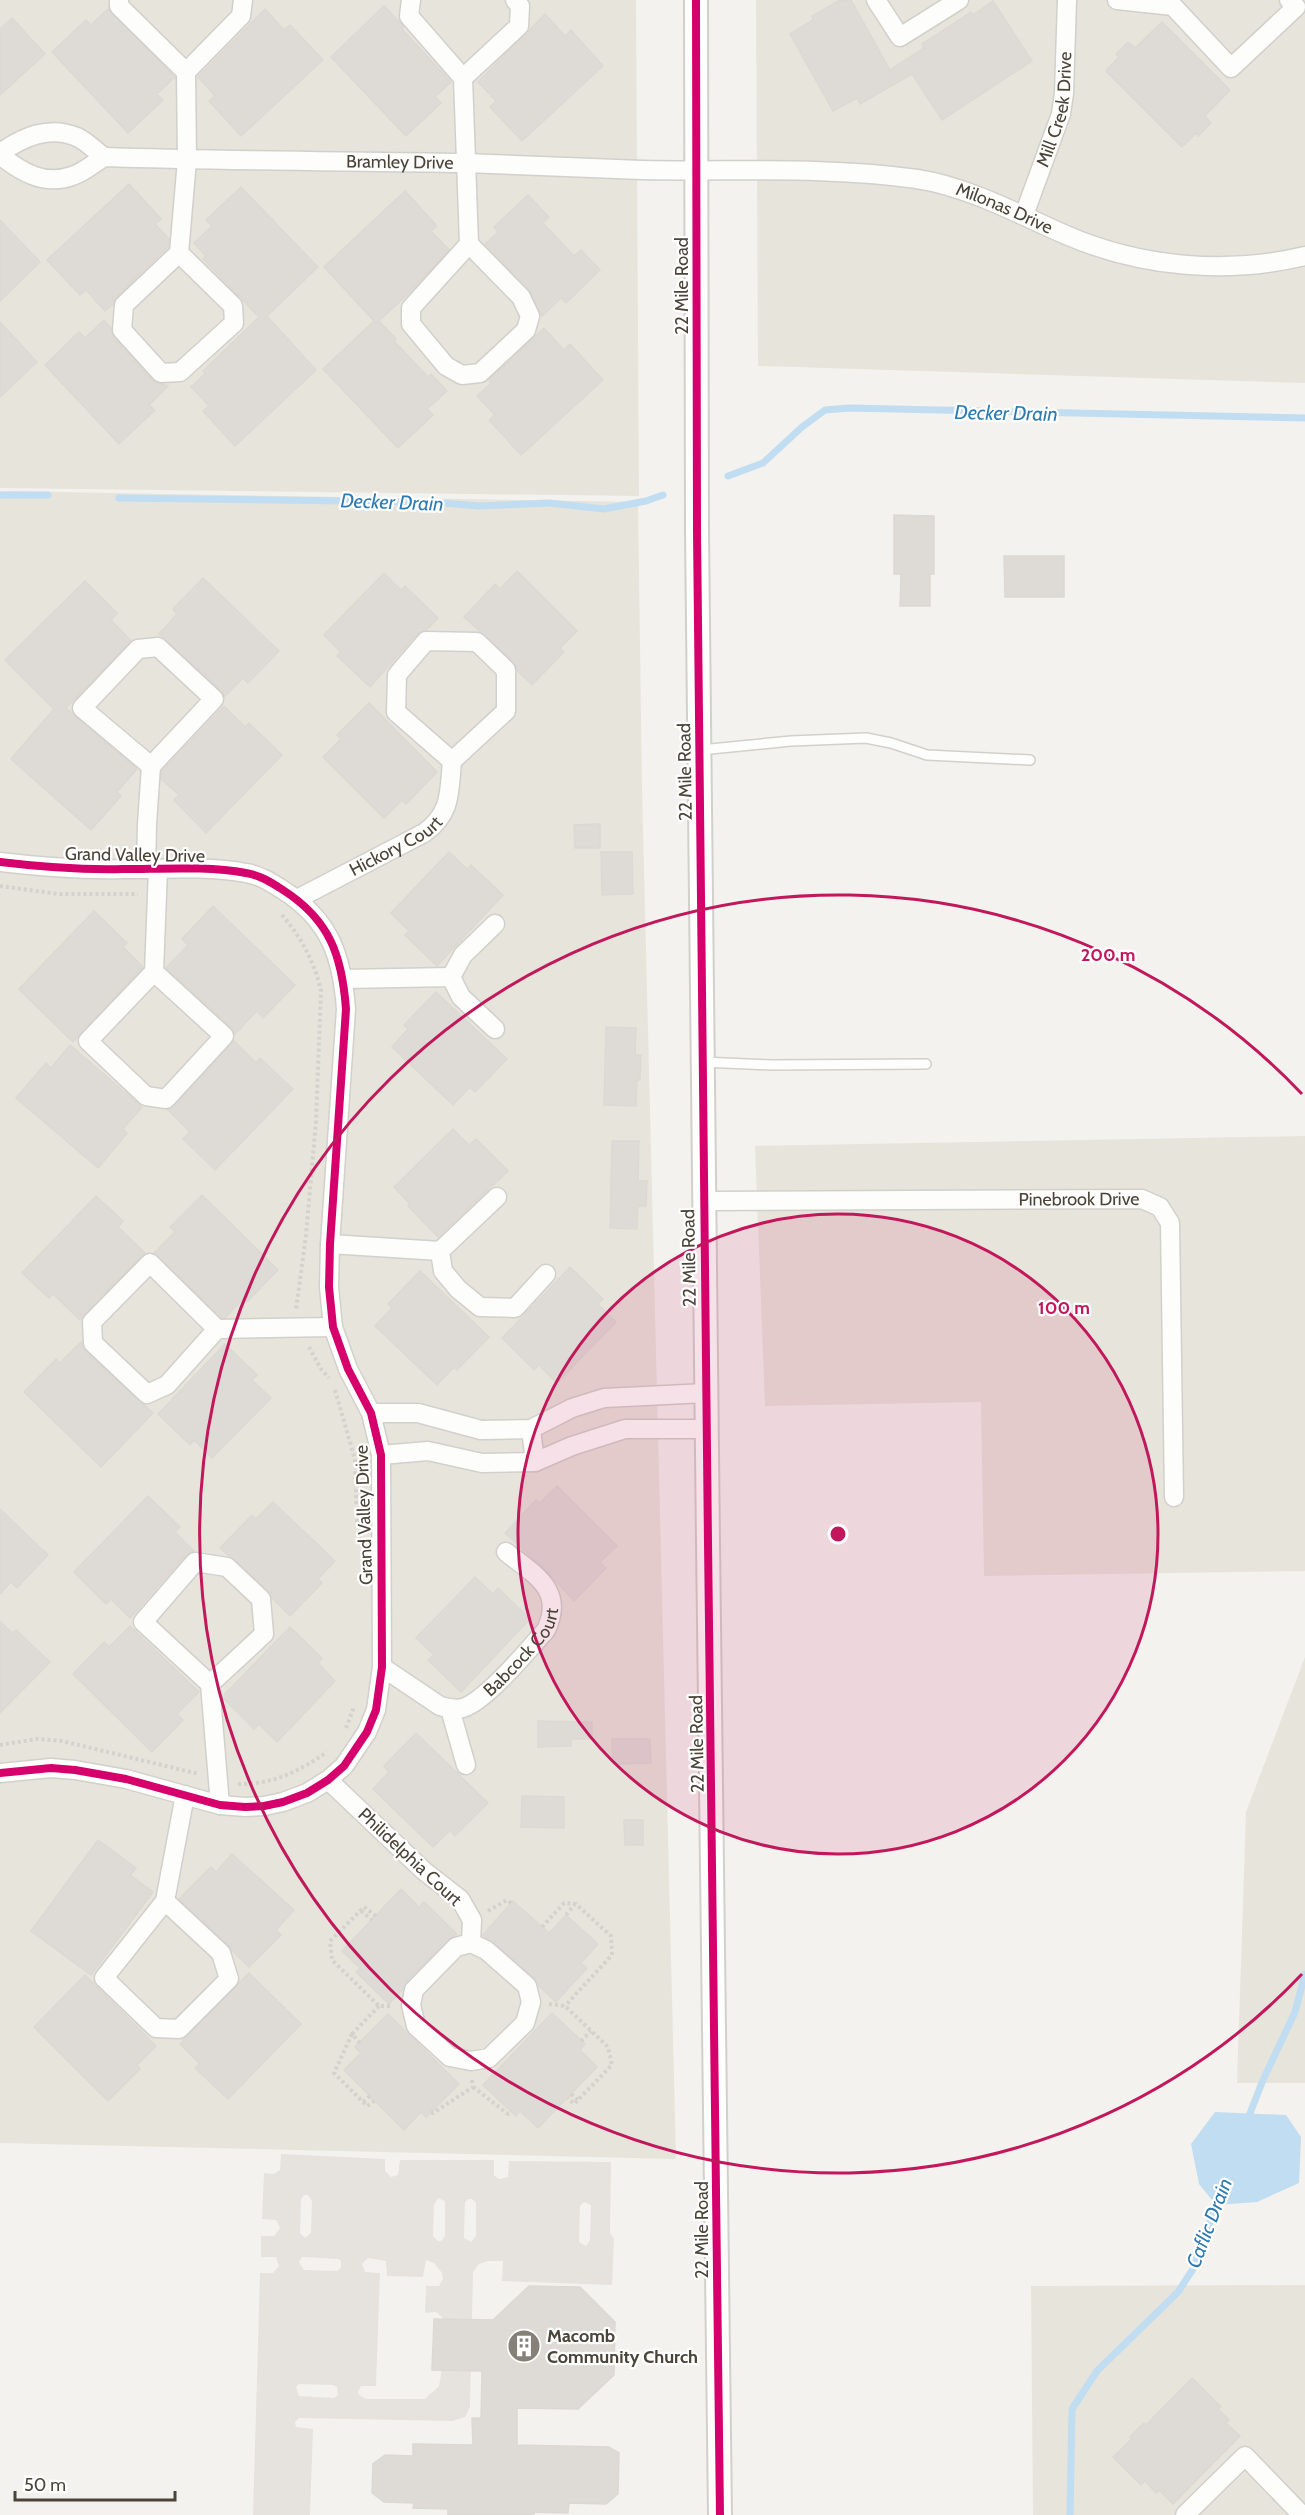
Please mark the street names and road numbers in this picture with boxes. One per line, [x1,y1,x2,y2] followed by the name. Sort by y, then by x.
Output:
[1032,51,1076,170] street label: Mill Creek Drive
[346,150,454,174] street label: Bramley Drive
[953,178,1056,239] street label: Milonas Drive
[671,237,693,335] street label: 22 Mile Road
[673,723,697,821] street label: 22 Mile Road
[346,812,447,881] street label: Hickory Court
[65,843,205,867] street label: Grand Valley Drive
[1018,1188,1140,1211] street label: Pinebrook Drive
[677,1209,701,1307] street label: 22 Mile Road
[351,1445,377,1585] street label: Grand Valley Drive
[479,1607,563,1701] street label: Babcock Court
[685,1695,709,1793] street label: 22 Mile Road
[354,1803,466,1911] street label: Philidelphia Court
[691,2181,713,2279] street label: 22 Mile Road

